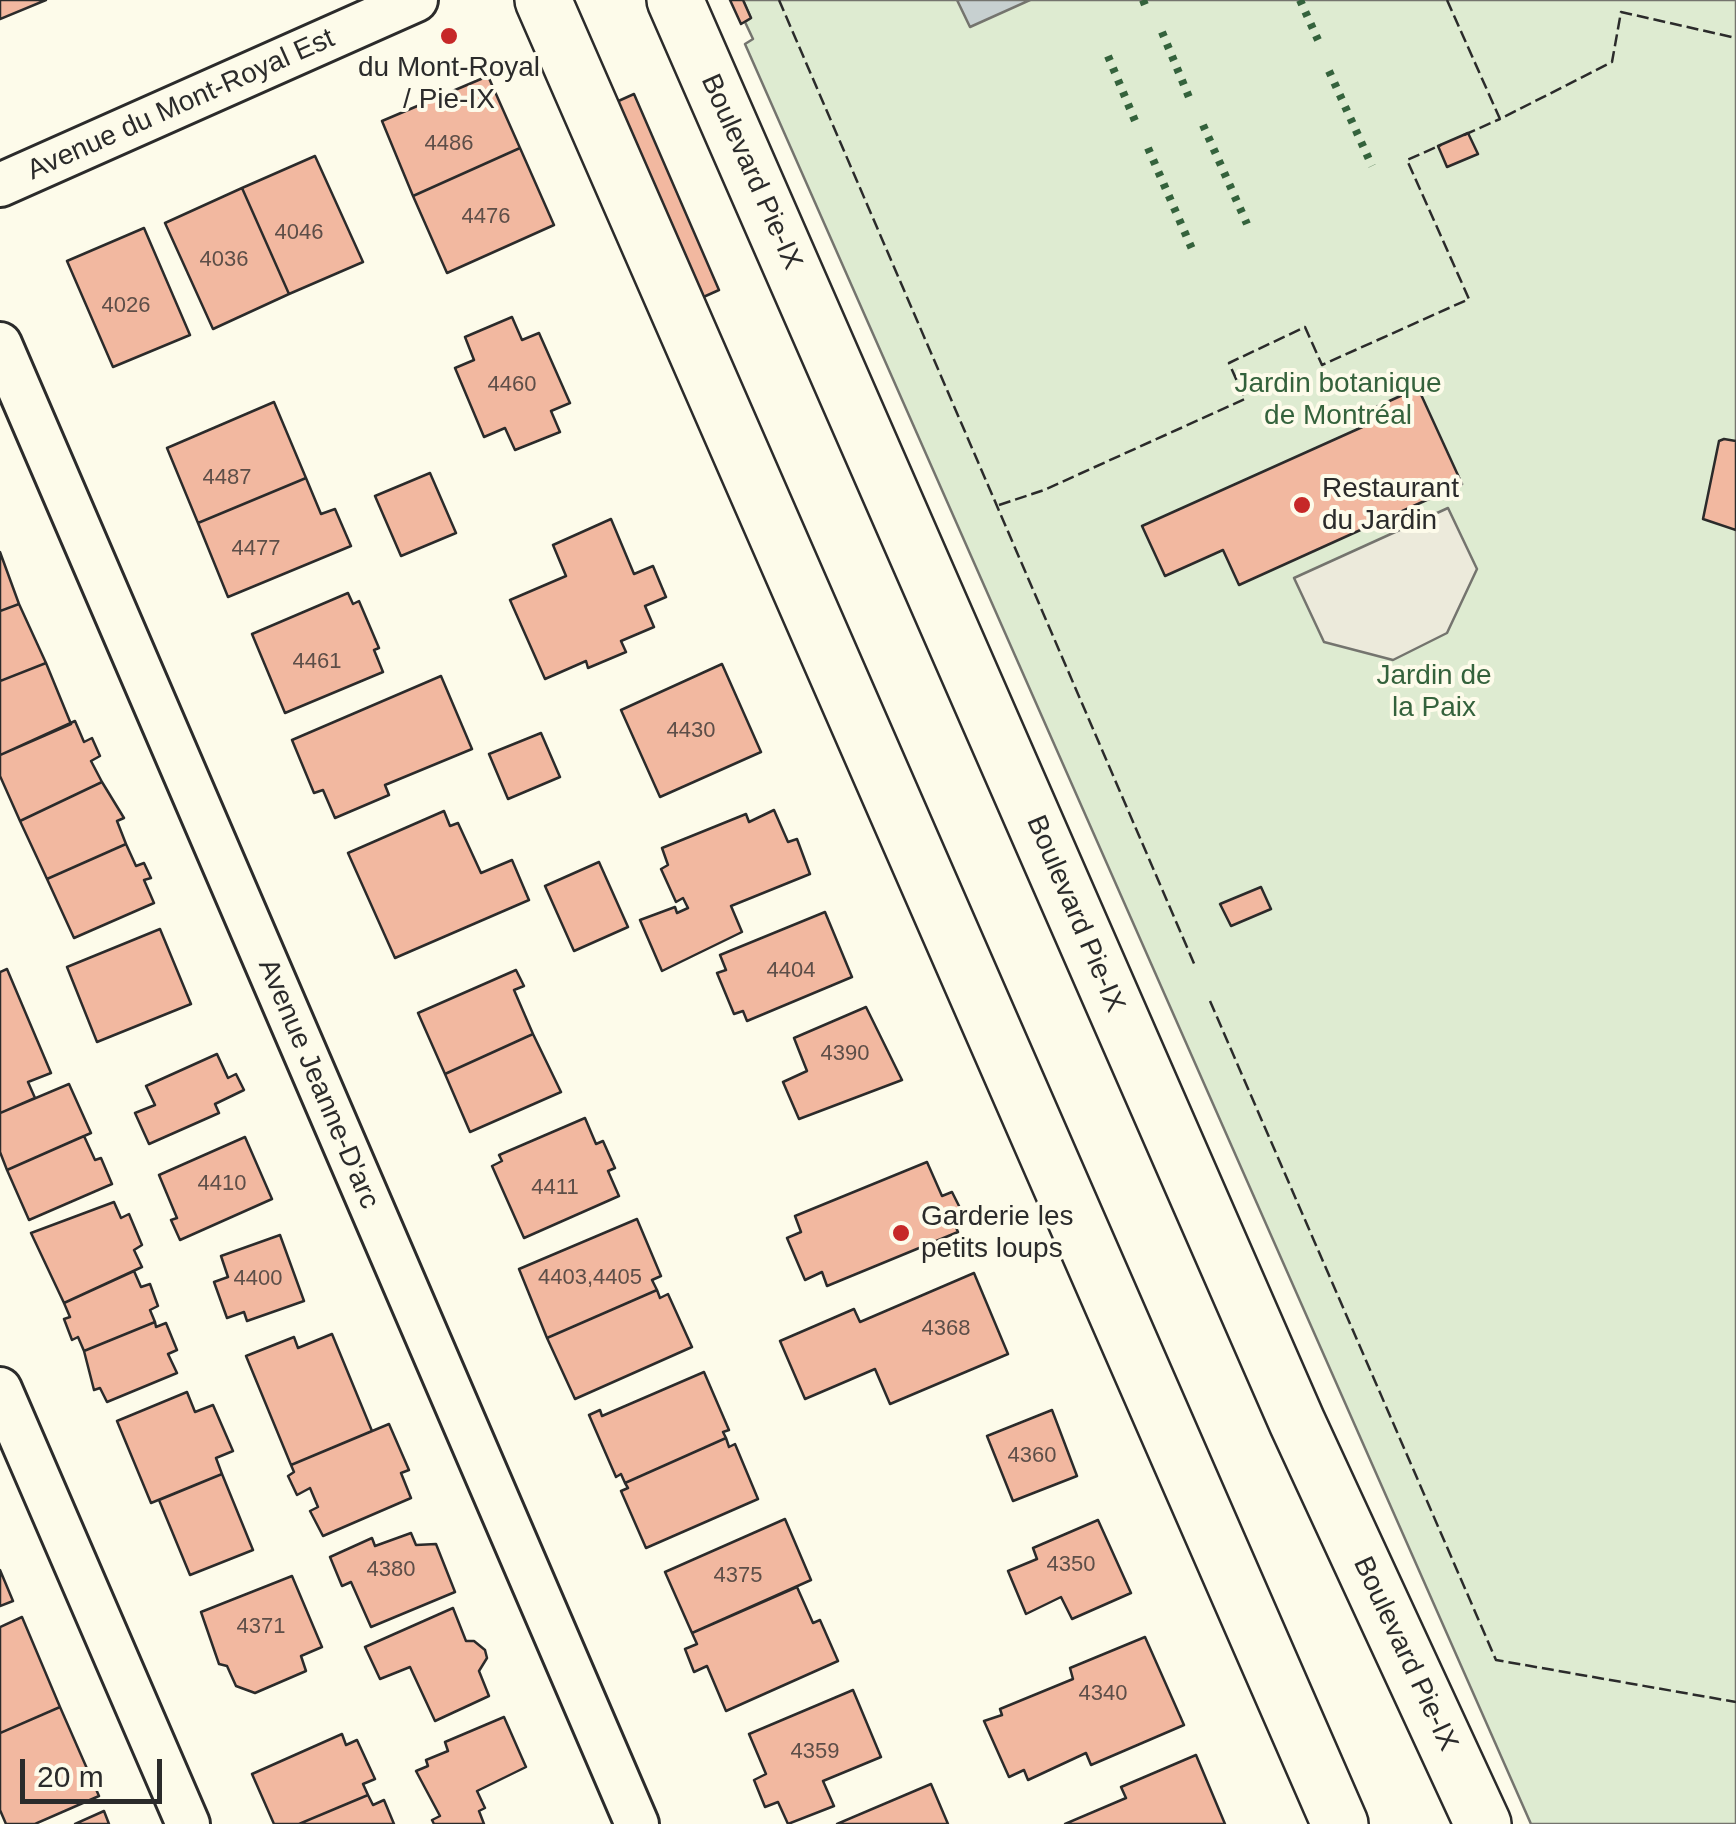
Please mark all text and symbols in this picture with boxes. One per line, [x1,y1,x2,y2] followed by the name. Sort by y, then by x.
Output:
[22,22,340,188] street label: Avenue du Mont-Royal Est
[438,25,460,47] marker: du Mont-Royal / Pie-IX
[358,51,540,117] place label: du Mont-Royal / Pie-IX
[693,69,809,275] street label: Boulevard Pie-IX
[425,131,473,157] house number: 4486
[462,204,510,230] house number: 4476
[275,220,323,246] house number: 4046
[200,247,248,273] house number: 4036
[102,293,150,319] house number: 4026
[1234,367,1442,433] park label: Jardin botanique de Montréal
[488,372,536,398] house number: 4460
[203,465,251,491] house number: 4487
[1322,472,1459,538] place label: Restaurant du Jardin
[1291,494,1313,516] marker: Restaurant du Jardin
[232,536,280,562] house number: 4477
[293,649,341,675] house number: 4461
[1376,659,1492,725] park label: Jardin de la Paix
[667,718,715,744] house number: 4430
[1018,811,1132,1017] street label: Boulevard Pie-IX
[250,954,386,1214] street label: Avenue Jeanne-D'arc
[767,958,815,984] house number: 4404
[821,1041,869,1067] house number: 4390
[198,1171,246,1197] house number: 4410
[531,1175,579,1201] house number: 4411
[921,1200,1074,1266] place label: Garderie les petits loups
[890,1222,912,1244] marker: Garderie les petits loups
[538,1265,642,1291] house number: 4403,4405
[234,1266,282,1292] house number: 4400
[922,1316,970,1342] house number: 4368
[1008,1443,1056,1469] house number: 4360
[1047,1552,1095,1578] house number: 4350
[1345,1552,1465,1756] street label: Boulevard Pie-IX
[367,1557,415,1583] house number: 4380
[714,1563,762,1589] house number: 4375
[237,1614,285,1640] house number: 4371
[1079,1681,1127,1707] house number: 4340
[25,1739,168,1801] scale bar
[791,1739,839,1765] house number: 4359
[37,1760,104,1793] text: 20 m

